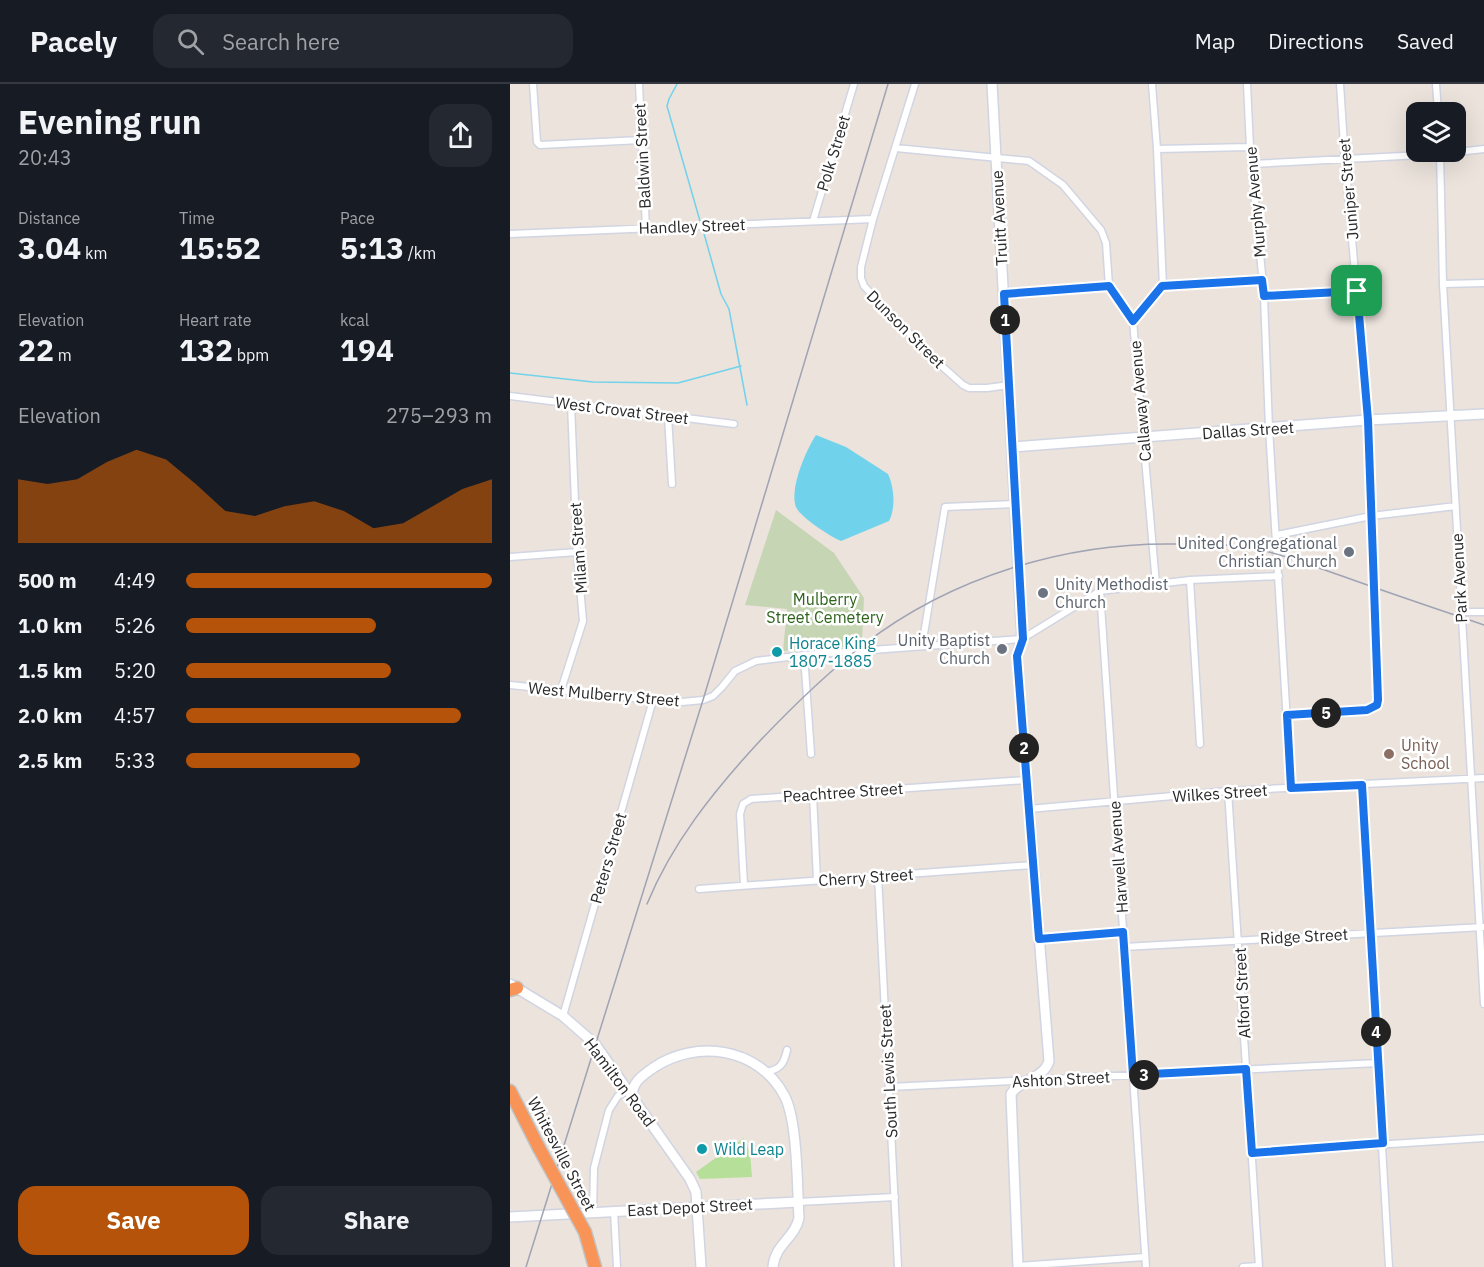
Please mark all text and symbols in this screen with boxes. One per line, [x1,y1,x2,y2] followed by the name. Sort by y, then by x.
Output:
[153,14,573,68] search box
[30,23,117,60] text: Pacely
[174,25,207,58] icon: search
[222,27,340,56] text: Search here
[1195,27,1235,55] text: Map
[1268,27,1364,55] text: Directions
[1397,27,1454,55] text: Saved
[18,100,202,143] text: Evening run
[1406,102,1466,162] map controls
[1406,102,1466,162] button: layers
[629,103,655,209] street label: Baldwin Street
[429,104,492,167] button: share
[812,112,854,194] street label: Polk Street
[1334,137,1362,241] street label: Juniper Street
[18,144,72,171] text: 20:43
[1240,145,1270,258] street label: Murphy Avenue
[986,169,1011,266] street label: Truitt Avenue
[18,208,80,228] text: Distance
[179,208,215,228] text: Time
[340,208,375,228] text: Pace
[638,214,746,238] street label: Handley Street
[18,228,81,267] text: 3.04
[179,228,261,267] text: 15:52
[340,228,404,267] text: 5:13
[81,243,108,263] text: km
[404,243,436,263] text: /km
[1331,265,1382,316] pin
[1340,274,1373,307] icon: arrive
[863,286,949,372] street label: Dunson Street
[990,305,1020,335] pin: 1
[18,310,84,330] text: Elevation
[179,310,252,330] text: Heart rate
[340,310,369,330] text: kcal
[1000,310,1010,330] text: 1
[18,330,54,369] text: 22
[179,330,233,369] text: 132
[340,330,394,369] text: 194
[1125,339,1155,462] street label: Callaway Avenue
[54,345,72,365] text: m
[233,345,269,365] text: bpm
[554,392,690,428] street label: West Crovat Street
[18,402,101,429] text: Elevation
[386,402,492,429] text: 275–293 m
[1201,417,1295,443] street label: Dallas Street
[565,502,591,594] street label: Milam Street
[1177,533,1337,571] place label: United Congregational Christian Church
[1447,533,1471,623] street label: Park Avenue
[1342,545,1356,559] marker: United Congregational Christian Church
[18,567,77,594] text: 500 m
[114,567,156,594] text: 4:49
[1055,574,1168,612] place label: Unity Methodist Church
[1036,586,1050,600] marker: Unity Methodist Church
[766,589,884,627] park label: Mulberry Street Cemetery
[18,612,82,639] text: 1.0 km
[114,612,156,639] text: 5:26
[898,630,990,668] place label: Unity Baptist Church
[789,633,876,671] place label: Horace King 1807-1885
[995,642,1009,656] marker: Unity Baptist Church
[770,645,784,659] marker: Horace King 1807-1885
[18,657,82,684] text: 1.5 km
[114,657,156,684] text: 5:20
[527,677,681,711] street label: West Mulberry Street
[1311,698,1341,728] pin: 5
[18,702,82,729] text: 2.0 km
[114,702,156,729] text: 4:57
[1321,703,1331,723] text: 5
[1009,733,1039,763] pin: 2
[1401,735,1450,773] place label: Unity School
[1019,738,1029,758] text: 2
[18,747,82,774] text: 2.5 km
[114,747,156,774] text: 5:33
[1382,747,1396,761] marker: Unity School
[782,778,904,806] street label: Peachtree Street
[1172,780,1268,806] street label: Wilkes Street
[1104,800,1132,914] street label: Harwell Avenue
[585,810,631,906] street label: Peters Street
[818,864,914,890] street label: Cherry Street
[1259,924,1349,948] street label: Ridge Street
[1230,947,1254,1039] street label: Alford Street
[875,1003,901,1139] street label: South Lewis Street
[1361,1017,1391,1047] pin: 4
[1371,1022,1381,1042] text: 4
[580,1034,660,1130] street label: Hamilton Road
[1129,1060,1159,1090] pin: 3
[1139,1065,1149,1085] text: 3
[1011,1066,1111,1092] street label: Ashton Street
[524,1094,600,1214] street label: Whitesville Street
[714,1139,784,1159] place label: Wild Leap
[695,1142,709,1156] marker: Wild Leap
[18,1186,249,1255] button: Save
[261,1186,492,1255] button: Share
[627,1194,753,1220] street label: East Depot Street

